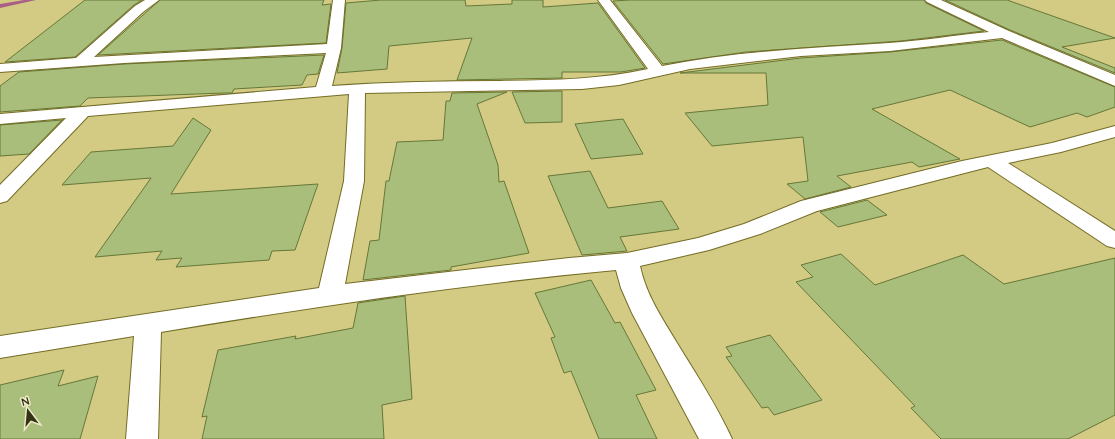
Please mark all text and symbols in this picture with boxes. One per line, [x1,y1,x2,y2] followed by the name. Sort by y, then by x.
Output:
[8,391,48,431] north arrow
[19,394,31,409] text: N

